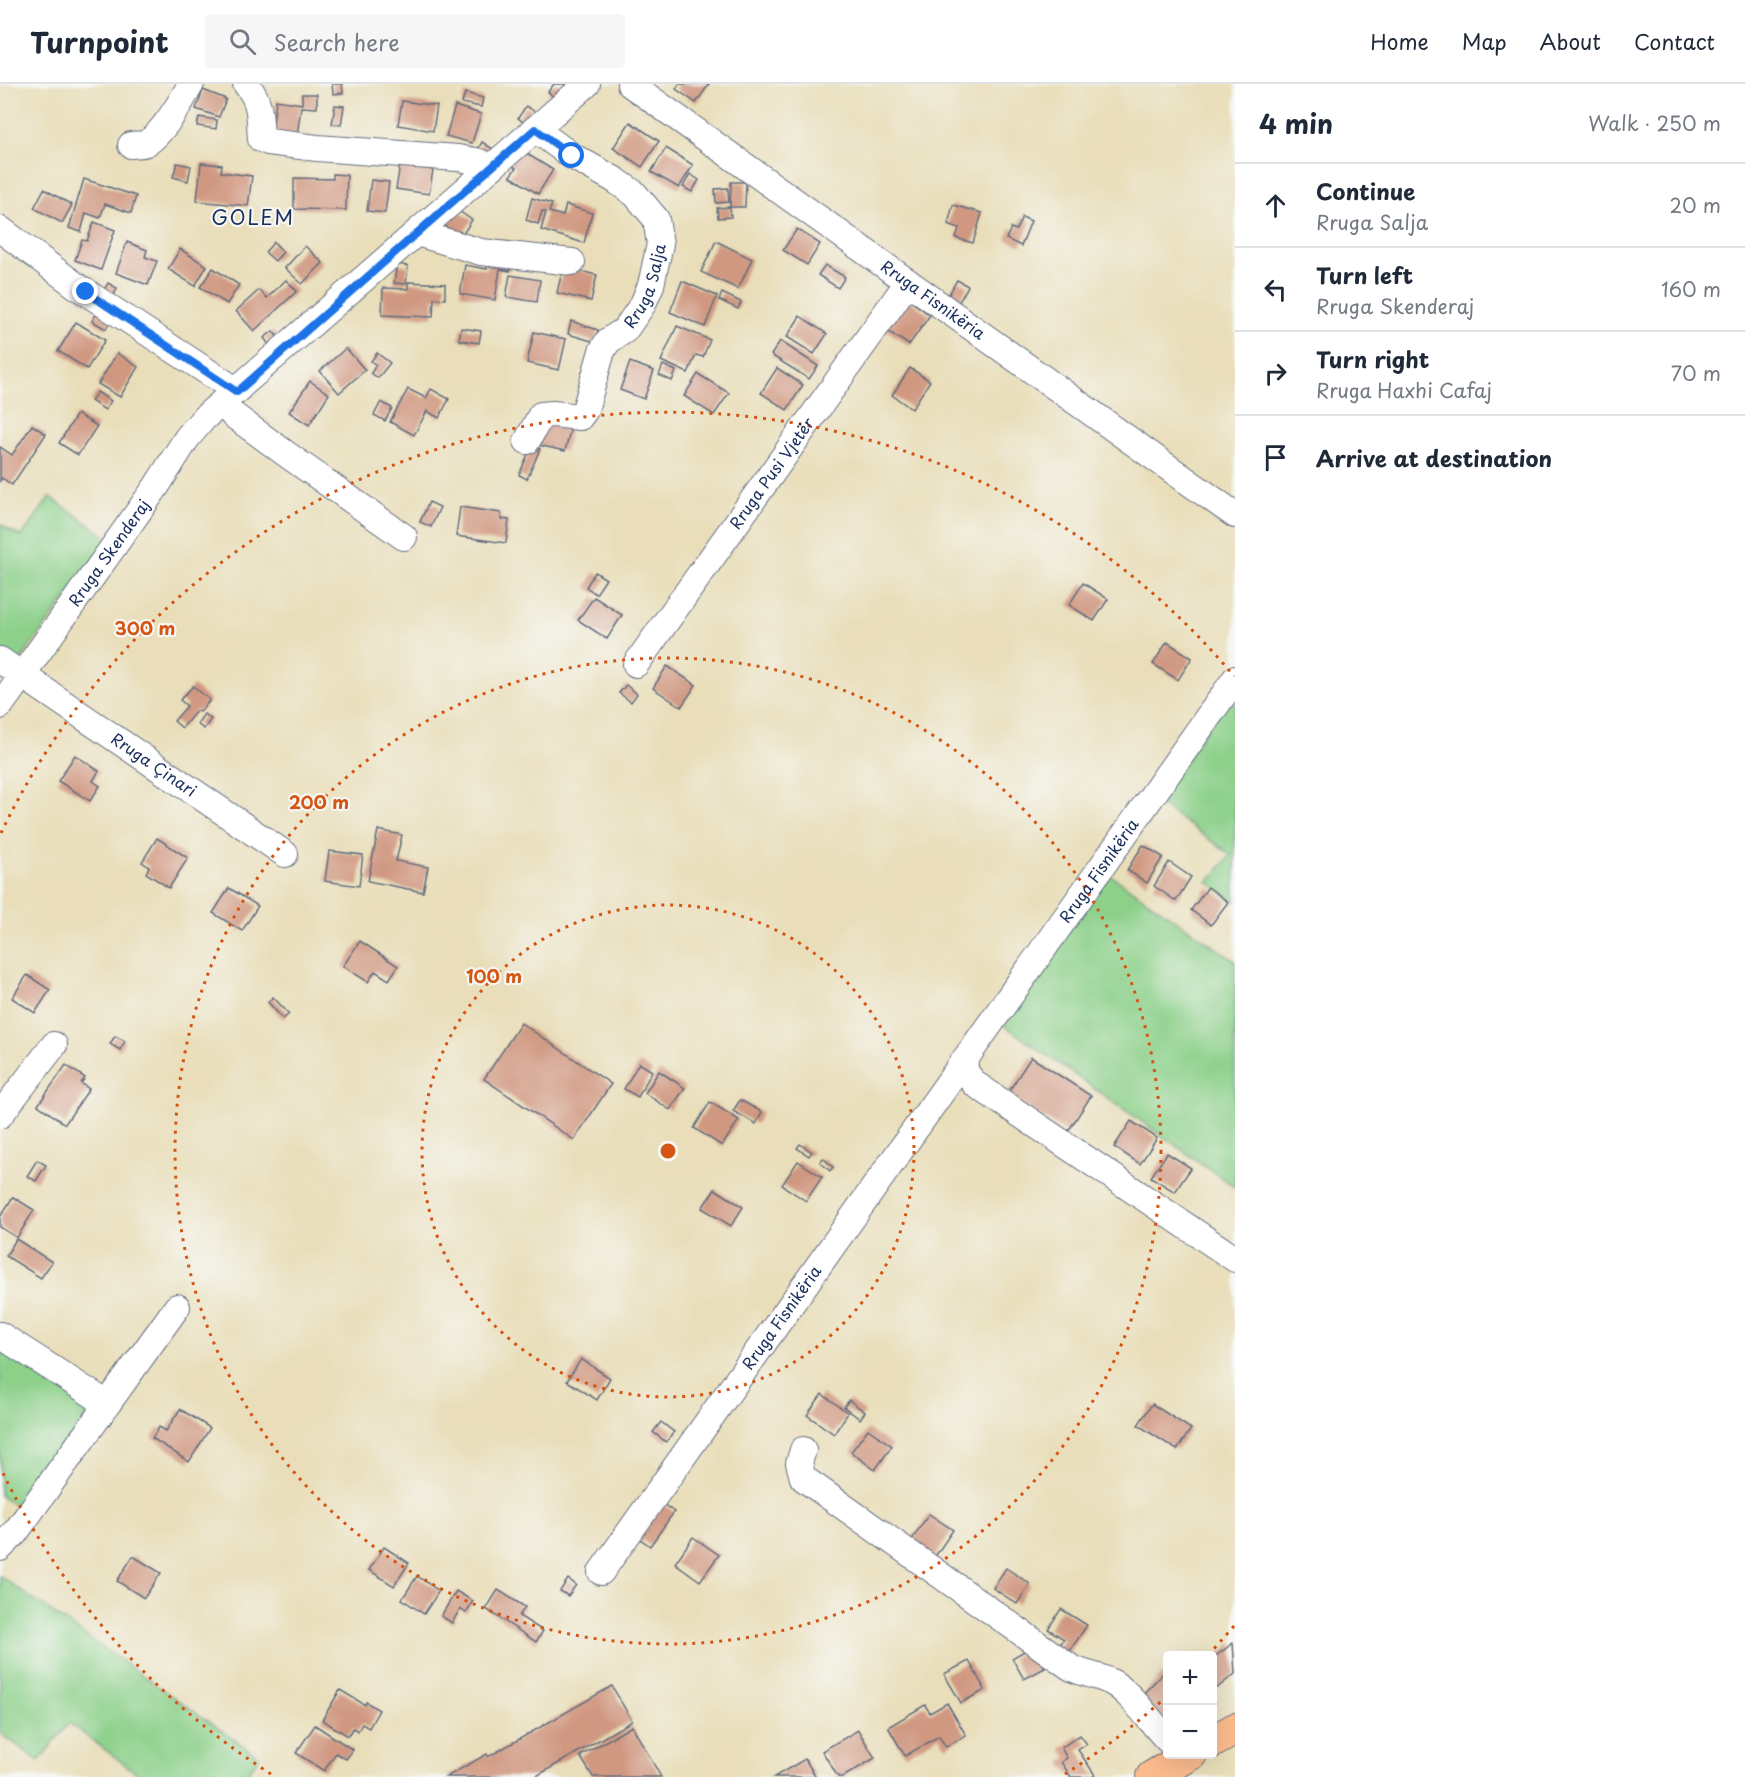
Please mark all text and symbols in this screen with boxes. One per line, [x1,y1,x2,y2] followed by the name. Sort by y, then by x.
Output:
[205,14,625,68] search box
[30,20,169,63] text: Turnpoint
[226,25,259,58] icon: search
[274,25,400,58] text: Search here
[1370,25,1429,57] text: Home
[1462,25,1507,57] text: Map
[1540,25,1601,57] text: About
[1634,25,1715,57] text: Contact
[1259,104,1333,143] text: 4 min
[1588,108,1721,138] text: Walk · 250 m
[558,142,584,168] route start
[1316,174,1415,207] text: Continue
[1259,189,1292,222] icon: ahead
[1669,190,1721,220] text: 20 m
[211,202,295,232] district label: GOLEM
[1316,207,1428,237] text: Rruga Salja
[617,241,671,333] street label: Rruga Salja
[876,254,991,345] street label: Rruga Fisnikëria
[1316,258,1413,291] text: Turn left
[1259,273,1292,306] icon: left
[1661,274,1721,304] text: 160 m
[72,278,98,304] route end
[1316,291,1474,321] text: Rruga Skenderaj
[1316,342,1429,375] text: Turn right
[1259,357,1292,390] icon: right
[1671,358,1721,388] text: 70 m
[1316,375,1492,405] text: Rruga Haxhi Cafaj
[723,412,819,534] street label: Rruga Pusi Vjetër
[1259,441,1292,474] icon: arrive
[1316,441,1552,474] text: Arrive at destination
[62,494,155,611] street label: Rruga Skenderaj
[115,614,175,641] text: 300 m
[107,726,202,802] street label: Rruga Çinari
[289,788,349,815] text: 200 m
[1053,813,1143,927] street label: Rruga Fisnikëria
[466,962,522,989] text: 100 m
[658,1141,678,1161] centre of rings
[735,1260,826,1374] street label: Rruga Fisnikëria
[1163,1651,1217,1759] map controls
[1163,1651,1217,1705] button: +
[1163,1705,1217,1759] button: −

